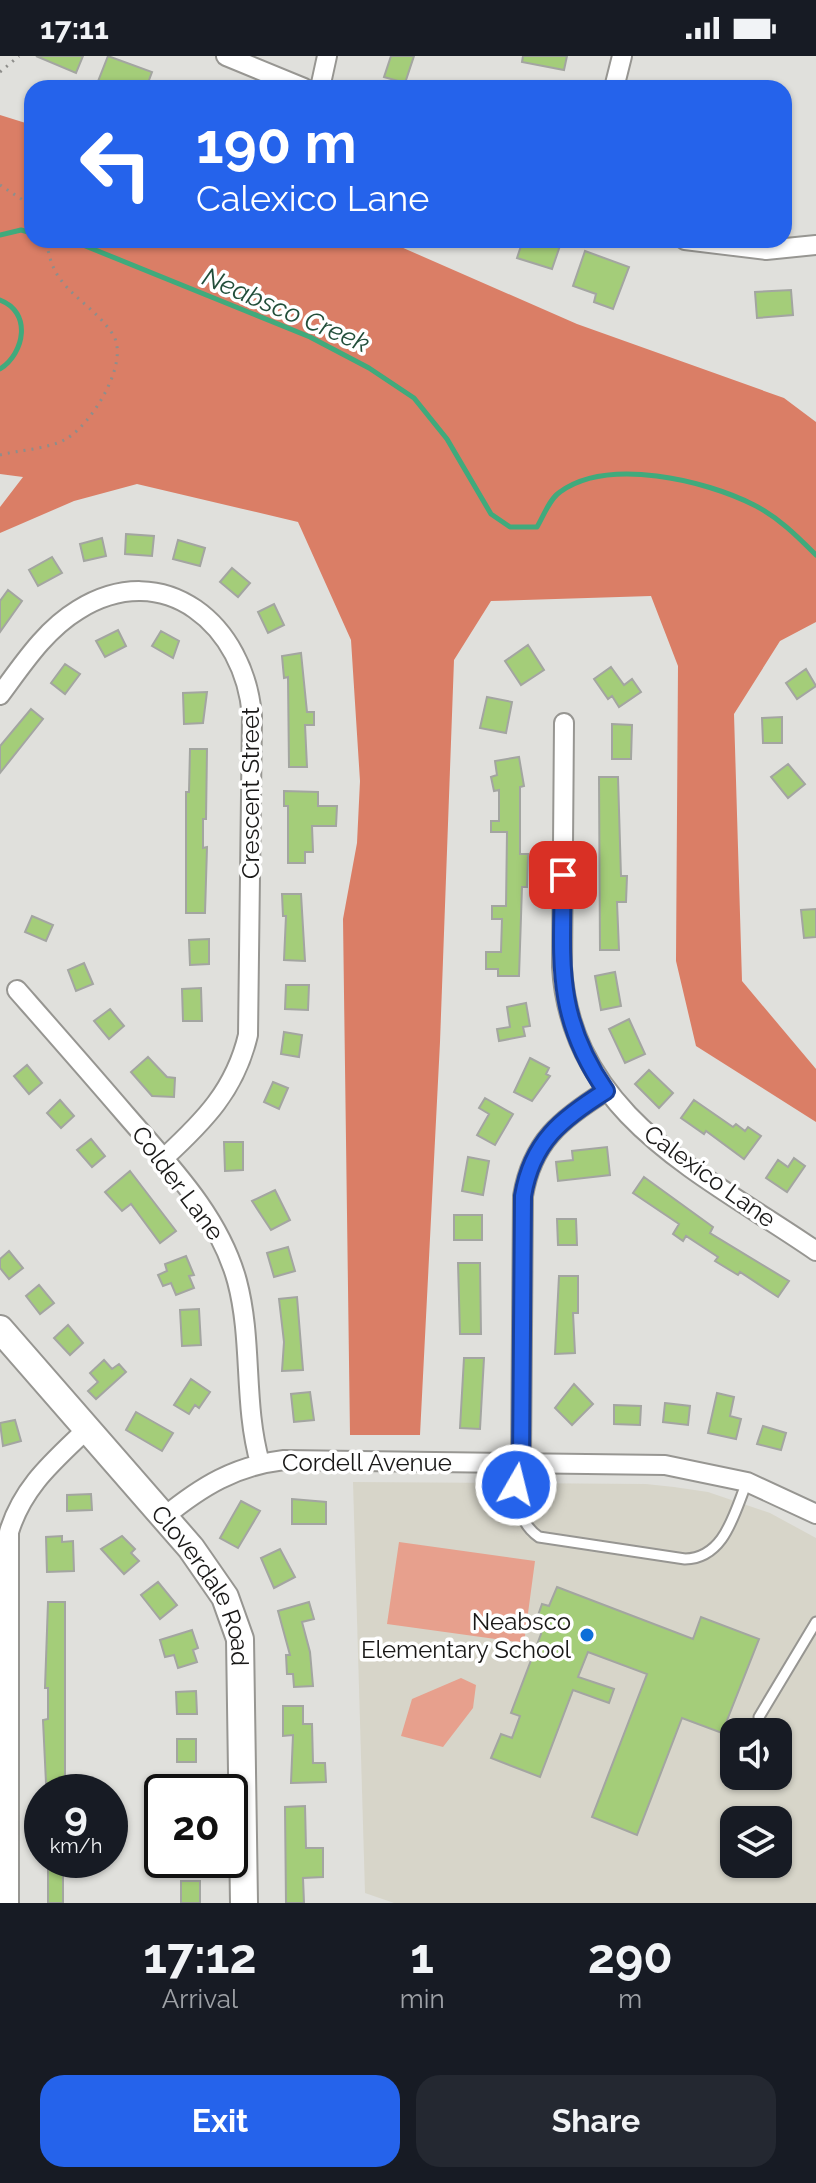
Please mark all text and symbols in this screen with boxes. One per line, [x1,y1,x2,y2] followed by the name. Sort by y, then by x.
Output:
[40,11,109,46] text: 17:11
[196,110,357,176] text: 190 m
[64,112,168,216] icon: left
[196,177,429,219] text: Calexico Lane
[198,261,374,359] water label: Neabsco Creek
[236,707,265,879] street label: Crescent Street
[529,841,597,909] pin
[541,853,585,897] icon: arrive
[639,1119,781,1233] street label: Calexico Lane
[126,1120,230,1246] street label: Colder Lane
[474,1443,558,1527] position arrow
[282,1448,452,1477] street label: Cordell Avenue
[146,1499,255,1666] street label: Cloverdale Road
[361,1607,571,1664] place label: Neabsco Elementary School
[578,1626,596,1644] marker: Neabsco Elementary School
[720,1718,792,1878] map controls
[720,1718,792,1790] button: sound
[144,1774,248,1878] speed limit sign: 20
[64,1792,88,1839] text: 9
[720,1806,792,1878] button: layers
[50,1834,102,1858] text: km/h
[143,1928,257,1984] text: 17:12
[410,1928,434,1984] text: 1
[588,1928,673,1984] text: 290
[162,1984,238,2014] text: Arrival
[400,1984,445,2014] text: min
[618,1984,642,2014] text: m
[40,2075,400,2167] button: Exit
[416,2075,776,2167] button: Share

